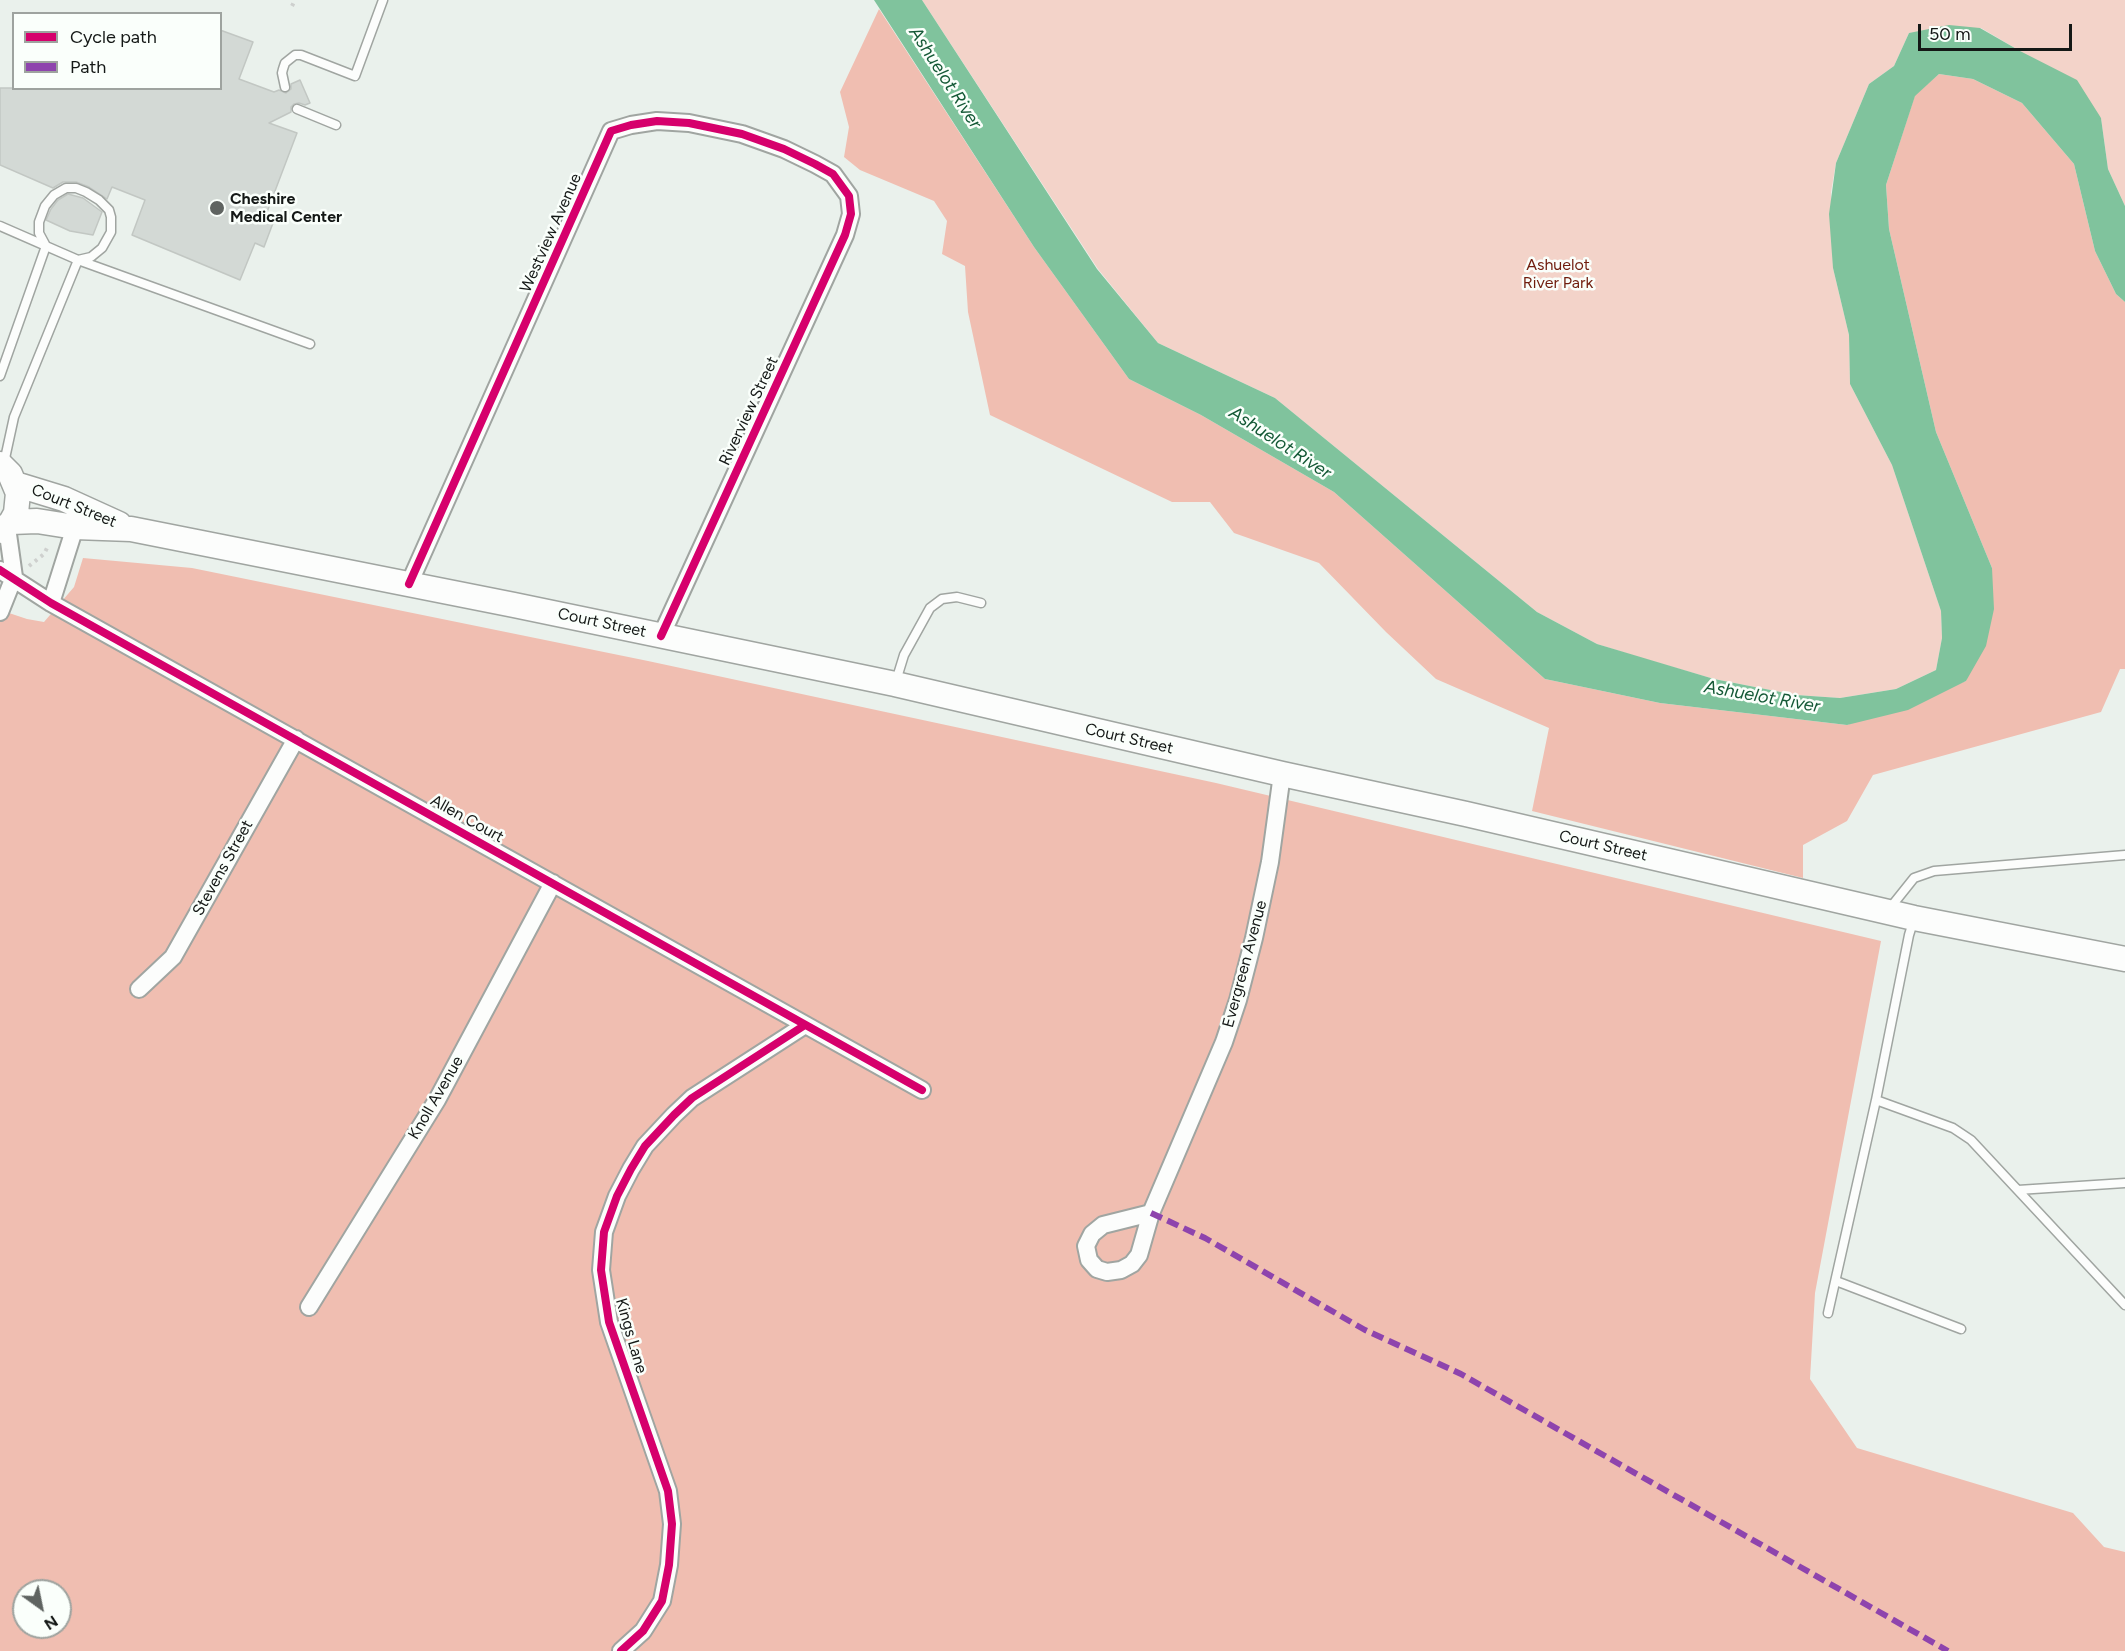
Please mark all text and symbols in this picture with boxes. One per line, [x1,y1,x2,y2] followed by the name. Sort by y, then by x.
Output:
[12,12,222,90] legend
[1921,12,2076,50] scale bar
[904,23,986,133] water label: Ashuelot River
[1929,23,1971,45] text: 50 m
[70,26,157,48] text: Cycle path
[70,56,106,78] text: Path
[516,171,586,295] street label: Westview Avenue
[230,189,342,227] place label: Cheshire Medical Center
[208,199,226,217] marker: Cheshire Medical Center
[1523,255,1593,293] park label: Ashuelot River Park
[715,354,783,468] street label: Riverview Street
[1225,402,1335,484] water label: Ashuelot River
[29,480,119,532] street label: Court Street
[556,604,648,642] street label: Court Street
[1702,676,1822,718] water label: Ashuelot River
[1083,720,1175,758] street label: Court Street
[427,791,507,847] street label: Allen Court
[189,817,257,919] street label: Stevens Street
[1557,827,1649,865] street label: Court Street
[1219,898,1271,1030] street label: Evergreen Avenue
[404,1053,468,1143] street label: Knoll Avenue
[611,1296,651,1376] street label: Kings Lane
[12,1579,72,1639] north arrow
[41,1612,61,1634] text: N

